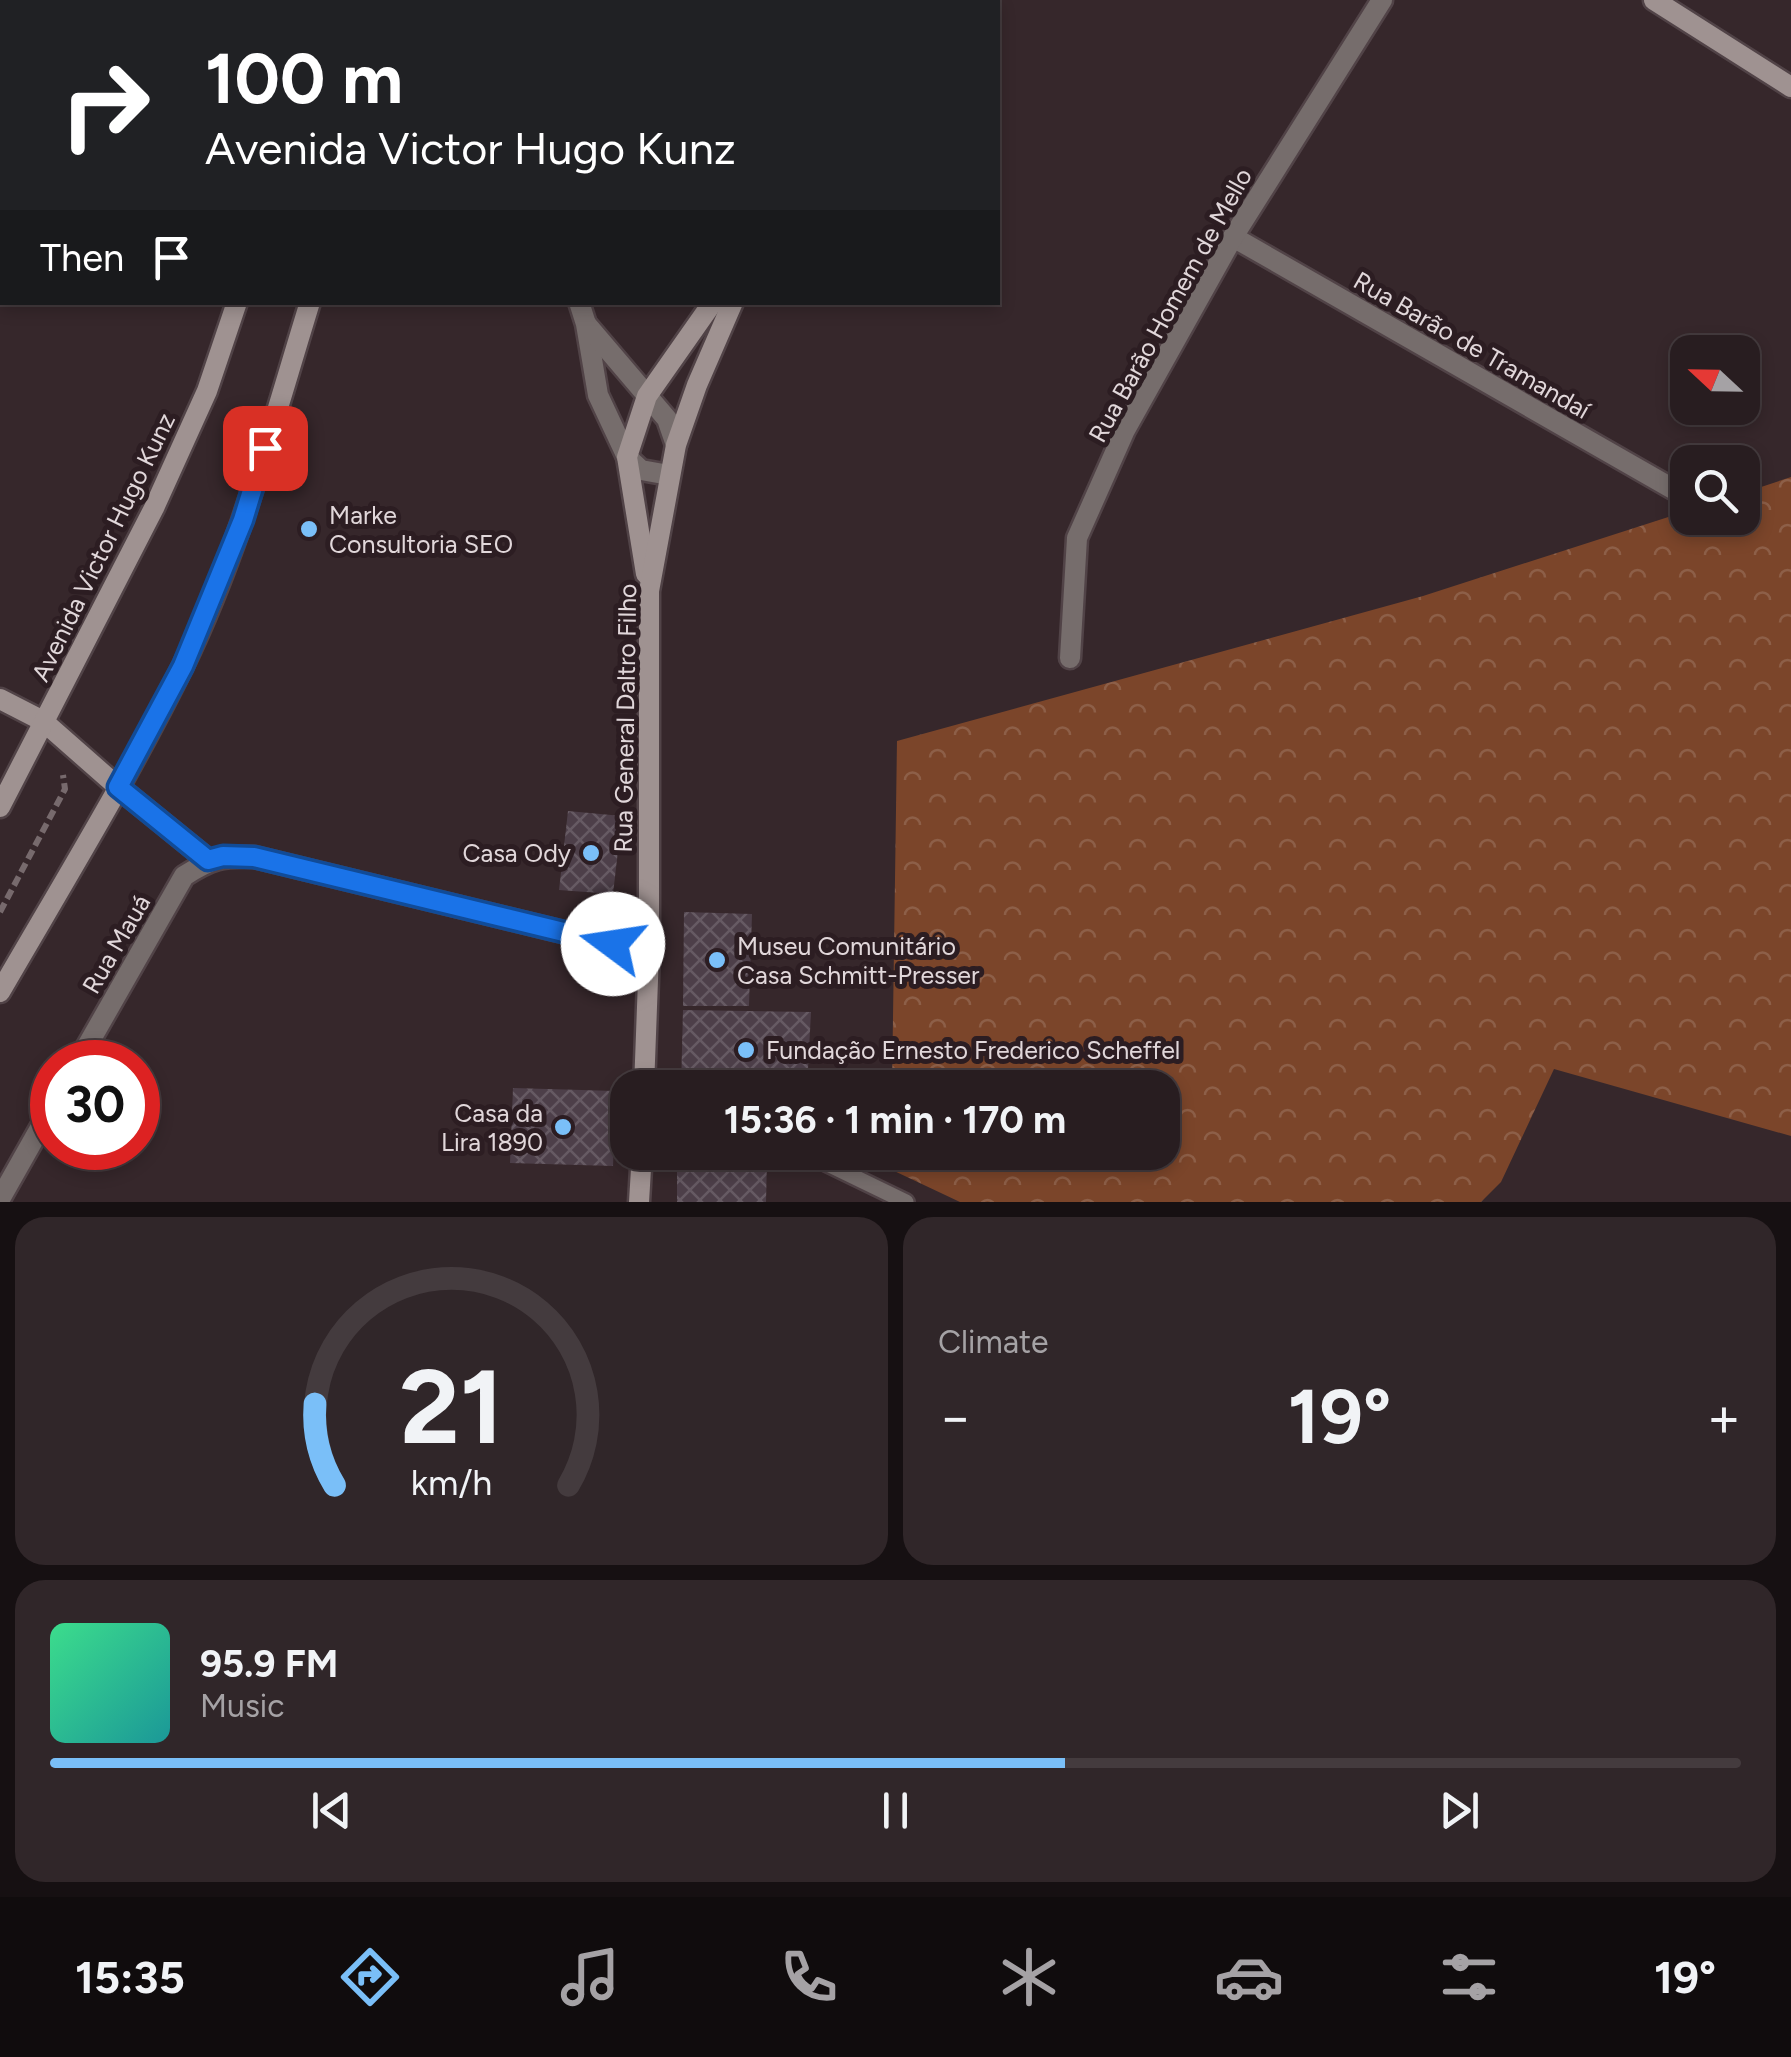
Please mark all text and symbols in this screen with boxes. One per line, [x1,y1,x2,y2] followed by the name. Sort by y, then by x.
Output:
[205,36,403,121] text: 100 m
[40,40,170,170] icon: right
[205,121,736,175] text: Avenida Victor Hugo Kunz
[1082,163,1258,447] street label: Rua Barão Homem de Mello
[144,230,199,285] icon: arrive
[40,235,124,281] text: Then
[1348,265,1597,426] street label: Rua Barão de Tramandaí
[1670,335,1760,425] north arrow
[1670,335,1760,535] map controls
[223,406,308,491] pin
[25,408,181,686] street label: Avenida Victor Hugo Kunz
[238,421,293,476] icon: arrive
[1670,445,1760,535] button: search
[329,500,513,559] place label: Marke Consultoria SEO
[298,518,320,540] marker: Marke Consultoria SEO
[608,583,642,853] street label: Rua General Daltro Filho
[462,838,571,868] place label: Casa Ody
[580,842,602,864] marker: Casa Ody
[76,889,156,999] street label: Rua Mauá
[561,892,665,996] position arrow
[737,931,980,990] place label: Museu Comunitário Casa Schmitt-Presser
[706,949,728,971] marker: Museu Comunitário Casa Schmitt-Presser
[766,1035,1180,1065] place label: Fundação Ernesto Frederico Scheffel
[735,1039,757,1061] marker: Fundação Ernesto Frederico Scheffel
[30,1040,160,1170] speed limit sign: 30
[724,1097,1066,1143] text: 15:36 · 1 min · 170 m
[441,1098,543,1157] place label: Casa da Lira 1890
[552,1116,574,1138] marker: Casa da Lira 1890
[938,1323,1049,1361] text: Climate
[399,1344,504,1469] text: 21
[1288,1372,1391,1462] text: 19°
[938,1384,972,1450] text: −
[1707,1384,1741,1450] text: +
[411,1461,492,1504] text: km/h
[200,1641,338,1687] text: 95.9 FM
[200,1687,285,1725] text: Music
[304,1783,359,1838] icon: previous
[868,1783,923,1838] icon: pause
[1432,1783,1487,1838] icon: next
[335,1942,405,2012] icon: directions
[555,1942,625,2012] icon: music
[774,1942,844,2012] icon: phone
[994,1942,1064,2012] icon: climate
[1214,1942,1284,2012] icon: car
[1434,1942,1504,2012] icon: filters
[75,1950,185,2004] text: 15:35
[1654,1950,1716,2004] text: 19°

